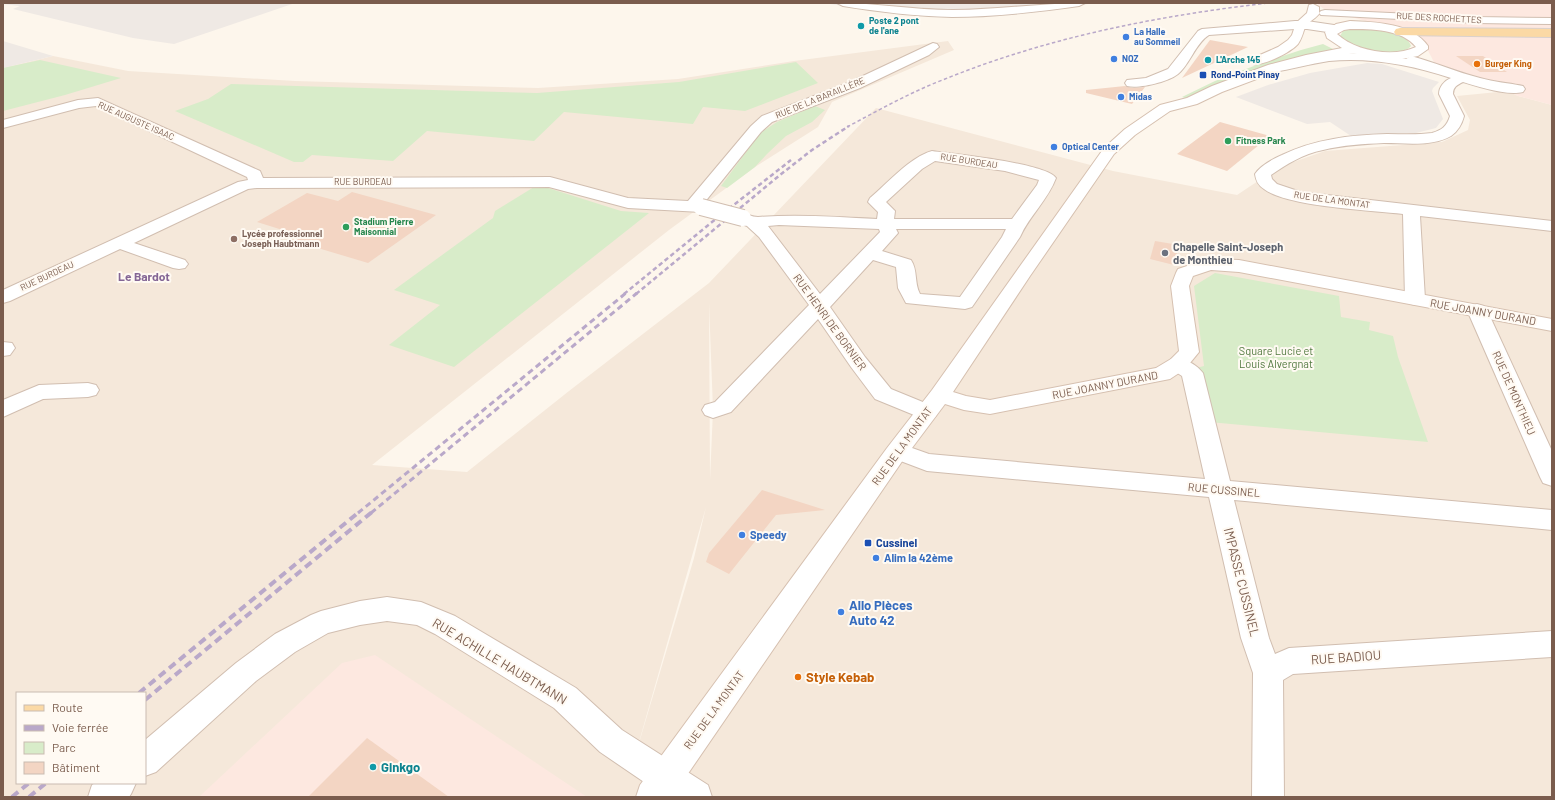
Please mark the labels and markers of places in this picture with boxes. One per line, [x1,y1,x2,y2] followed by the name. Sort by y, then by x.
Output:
[869,15,920,36] place label: Poste 2 pont de l'ane
[856,21,866,31] marker: Poste 2 pont de l'ane
[1134,26,1180,47] place label: La Halle au Sommeil
[1121,32,1131,42] marker: La Halle au Sommeil
[1122,53,1139,64] place label: NOZ
[1109,54,1119,64] marker: NOZ
[1216,54,1260,65] place label: L'Arche 145
[1203,55,1213,65] marker: L'Arche 145
[1485,58,1532,69] place label: Burger King
[1472,59,1482,69] marker: Burger King
[1211,69,1280,80] place label: Rond-Point Pinay
[1198,70,1208,80] marker: Rond-Point Pinay
[1129,91,1153,102] place label: Midas
[1116,92,1126,102] marker: Midas
[1236,135,1286,146] place label: Fitness Park
[1223,136,1233,146] marker: Fitness Park
[1062,141,1120,152] place label: Optical Center
[1049,142,1059,152] marker: Optical Center
[354,216,413,237] place label: Stadium Pierre Maisonnial
[341,222,351,232] marker: Stadium Pierre Maisonnial
[242,228,322,249] place label: Lycée professionnel Joseph Haubtmann
[229,234,239,244] marker: Lycée professionnel Joseph Haubtmann
[1173,240,1283,266] place label: Chapelle Saint-Joseph de Monthieu
[1160,248,1170,258] marker: Chapelle Saint-Joseph de Monthieu
[750,528,787,541] place label: Speedy
[737,530,747,540] marker: Speedy
[876,536,917,549] place label: Cussinel
[863,538,873,548] marker: Cussinel
[884,551,953,564] place label: Alim la 42ème
[871,553,881,563] marker: Alim la 42ème
[849,597,913,628] place label: Allo Pièces Auto 42
[836,607,846,617] marker: Allo Pièces Auto 42
[806,669,874,685] place label: Style Kebab
[793,672,803,682] marker: Style Kebab
[381,759,420,775] place label: Ginkgo
[368,762,378,772] marker: Ginkgo

